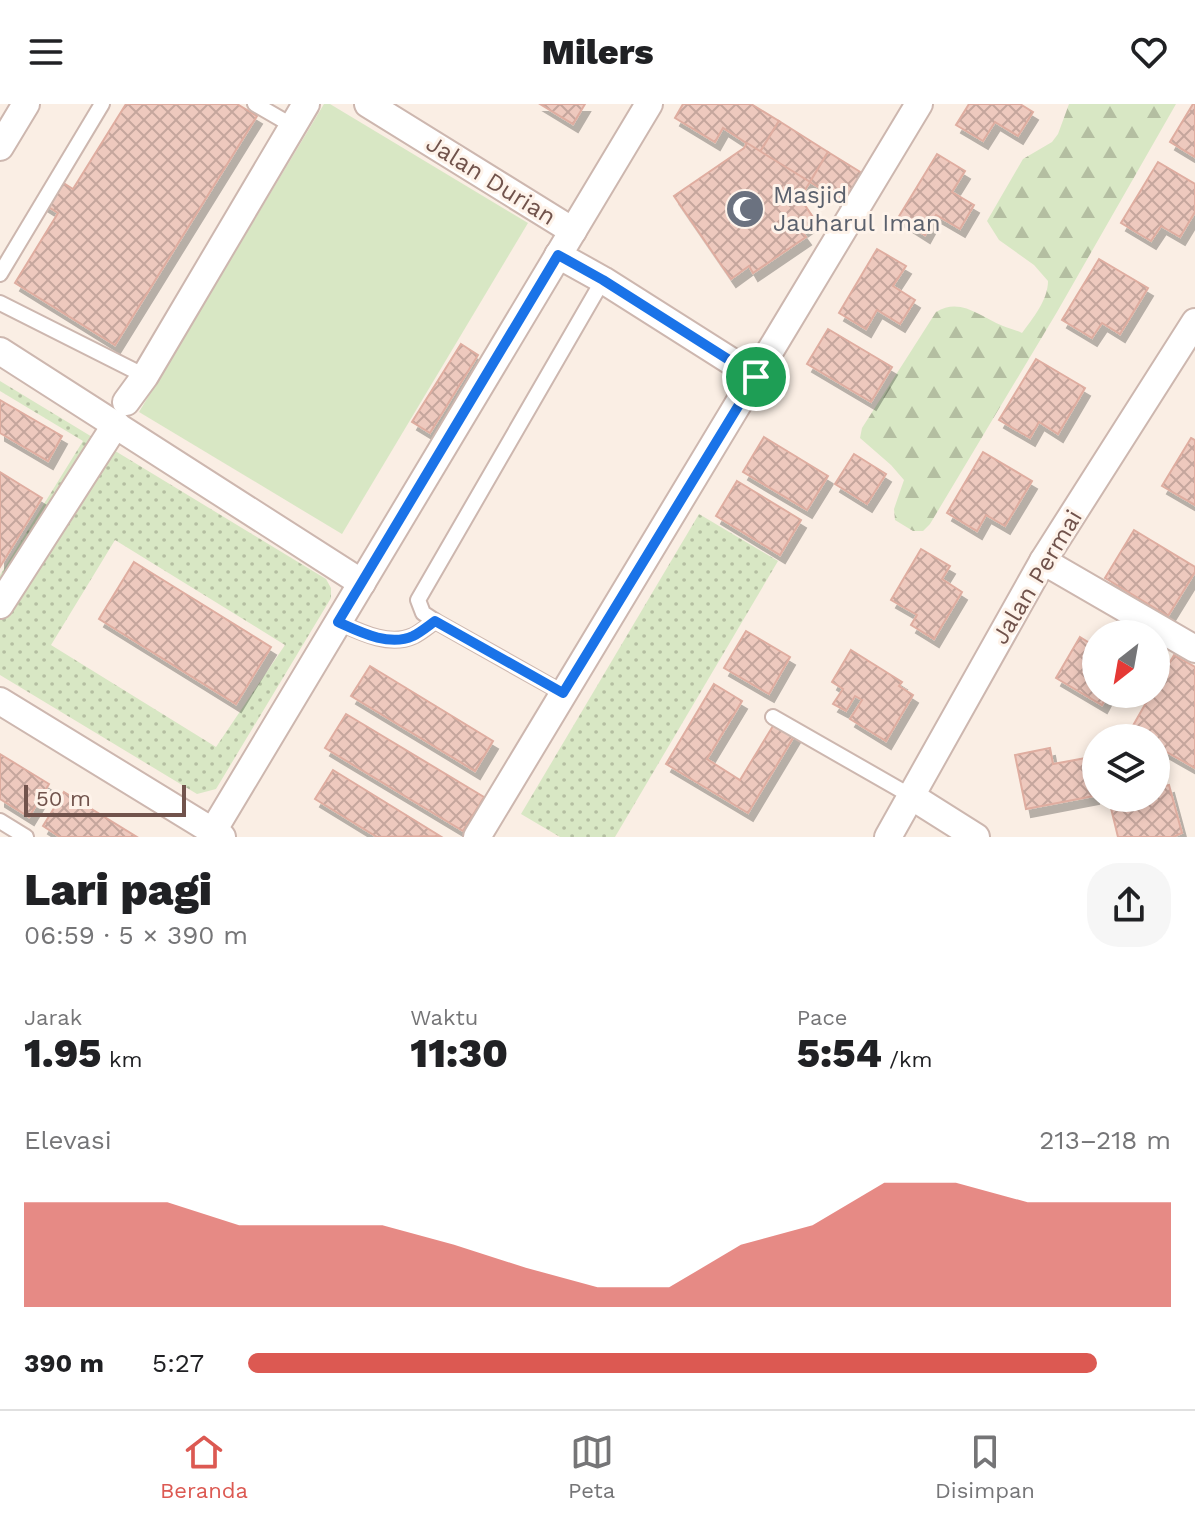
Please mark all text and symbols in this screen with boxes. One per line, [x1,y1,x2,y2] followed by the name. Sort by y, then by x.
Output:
[24,30,68,74] icon: menu
[1127,30,1171,74] icon: heart
[541,31,654,73] text: Milers
[421,129,561,231] street label: Jalan Durian
[773,181,941,237] place label: Masjid Jauharul Iman
[724,188,766,230] mosque icon: Masjid Jauharul Iman
[722,343,790,411] pin
[734,355,778,399] icon: arrive
[986,505,1088,649] street label: Jalan Permai
[1082,620,1170,708] north arrow
[1082,620,1170,812] map controls
[1082,724,1170,812] button: layers
[24,781,186,817] scale bar
[36,786,91,811] text: 50 m
[1087,863,1171,947] button: share
[24,864,212,916] text: Lari pagi
[24,920,248,950] text: 06:59 · 5 × 390 m
[24,1005,82,1030] text: Jarak
[410,1005,478,1030] text: Waktu
[797,1005,848,1030] text: Pace
[24,1030,101,1077] text: 1.95
[410,1030,508,1077] text: 11:30
[797,1030,882,1077] text: 5:54
[101,1047,142,1072] text: km
[882,1047,932,1072] text: /km
[24,1125,112,1155] text: Elevasi
[1039,1125,1171,1155] text: 213–218 m
[24,1348,104,1378] text: 390 m
[152,1348,204,1378] text: 5:27
[160,1430,248,1503] tab: Beranda
[568,1430,615,1503] tab: Peta
[935,1430,1035,1503] tab: Disimpan

